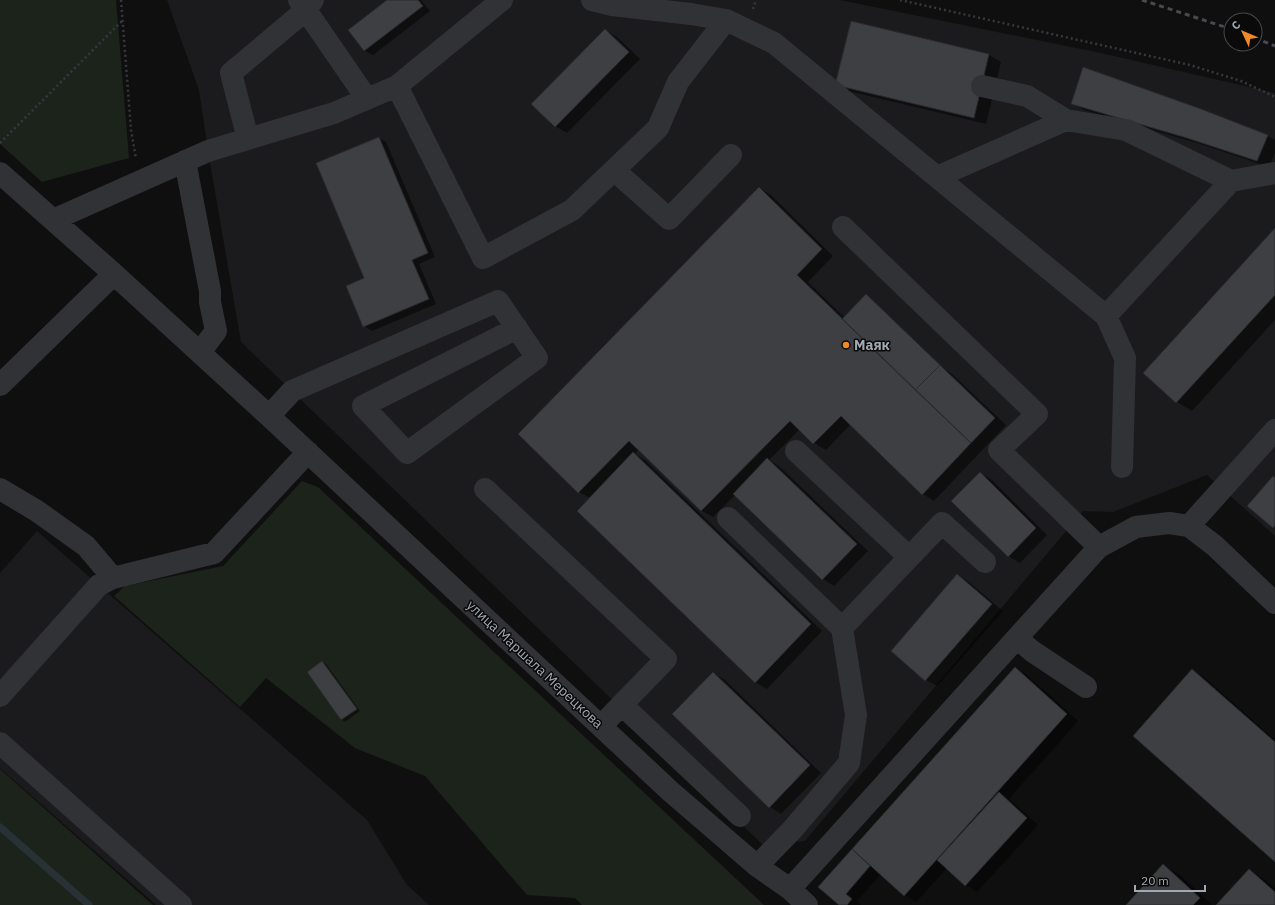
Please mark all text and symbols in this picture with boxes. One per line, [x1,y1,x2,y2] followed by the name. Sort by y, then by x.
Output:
[1223,12,1263,52] north arrow
[1228,18,1243,32] text: С
[854,336,890,354] place label: Маяк
[841,340,851,350] marker: Маяк
[463,596,607,732] street label: улица Маршала Мерецкова
[1135,867,1205,893] scale bar
[1141,873,1169,888] text: 20 m

